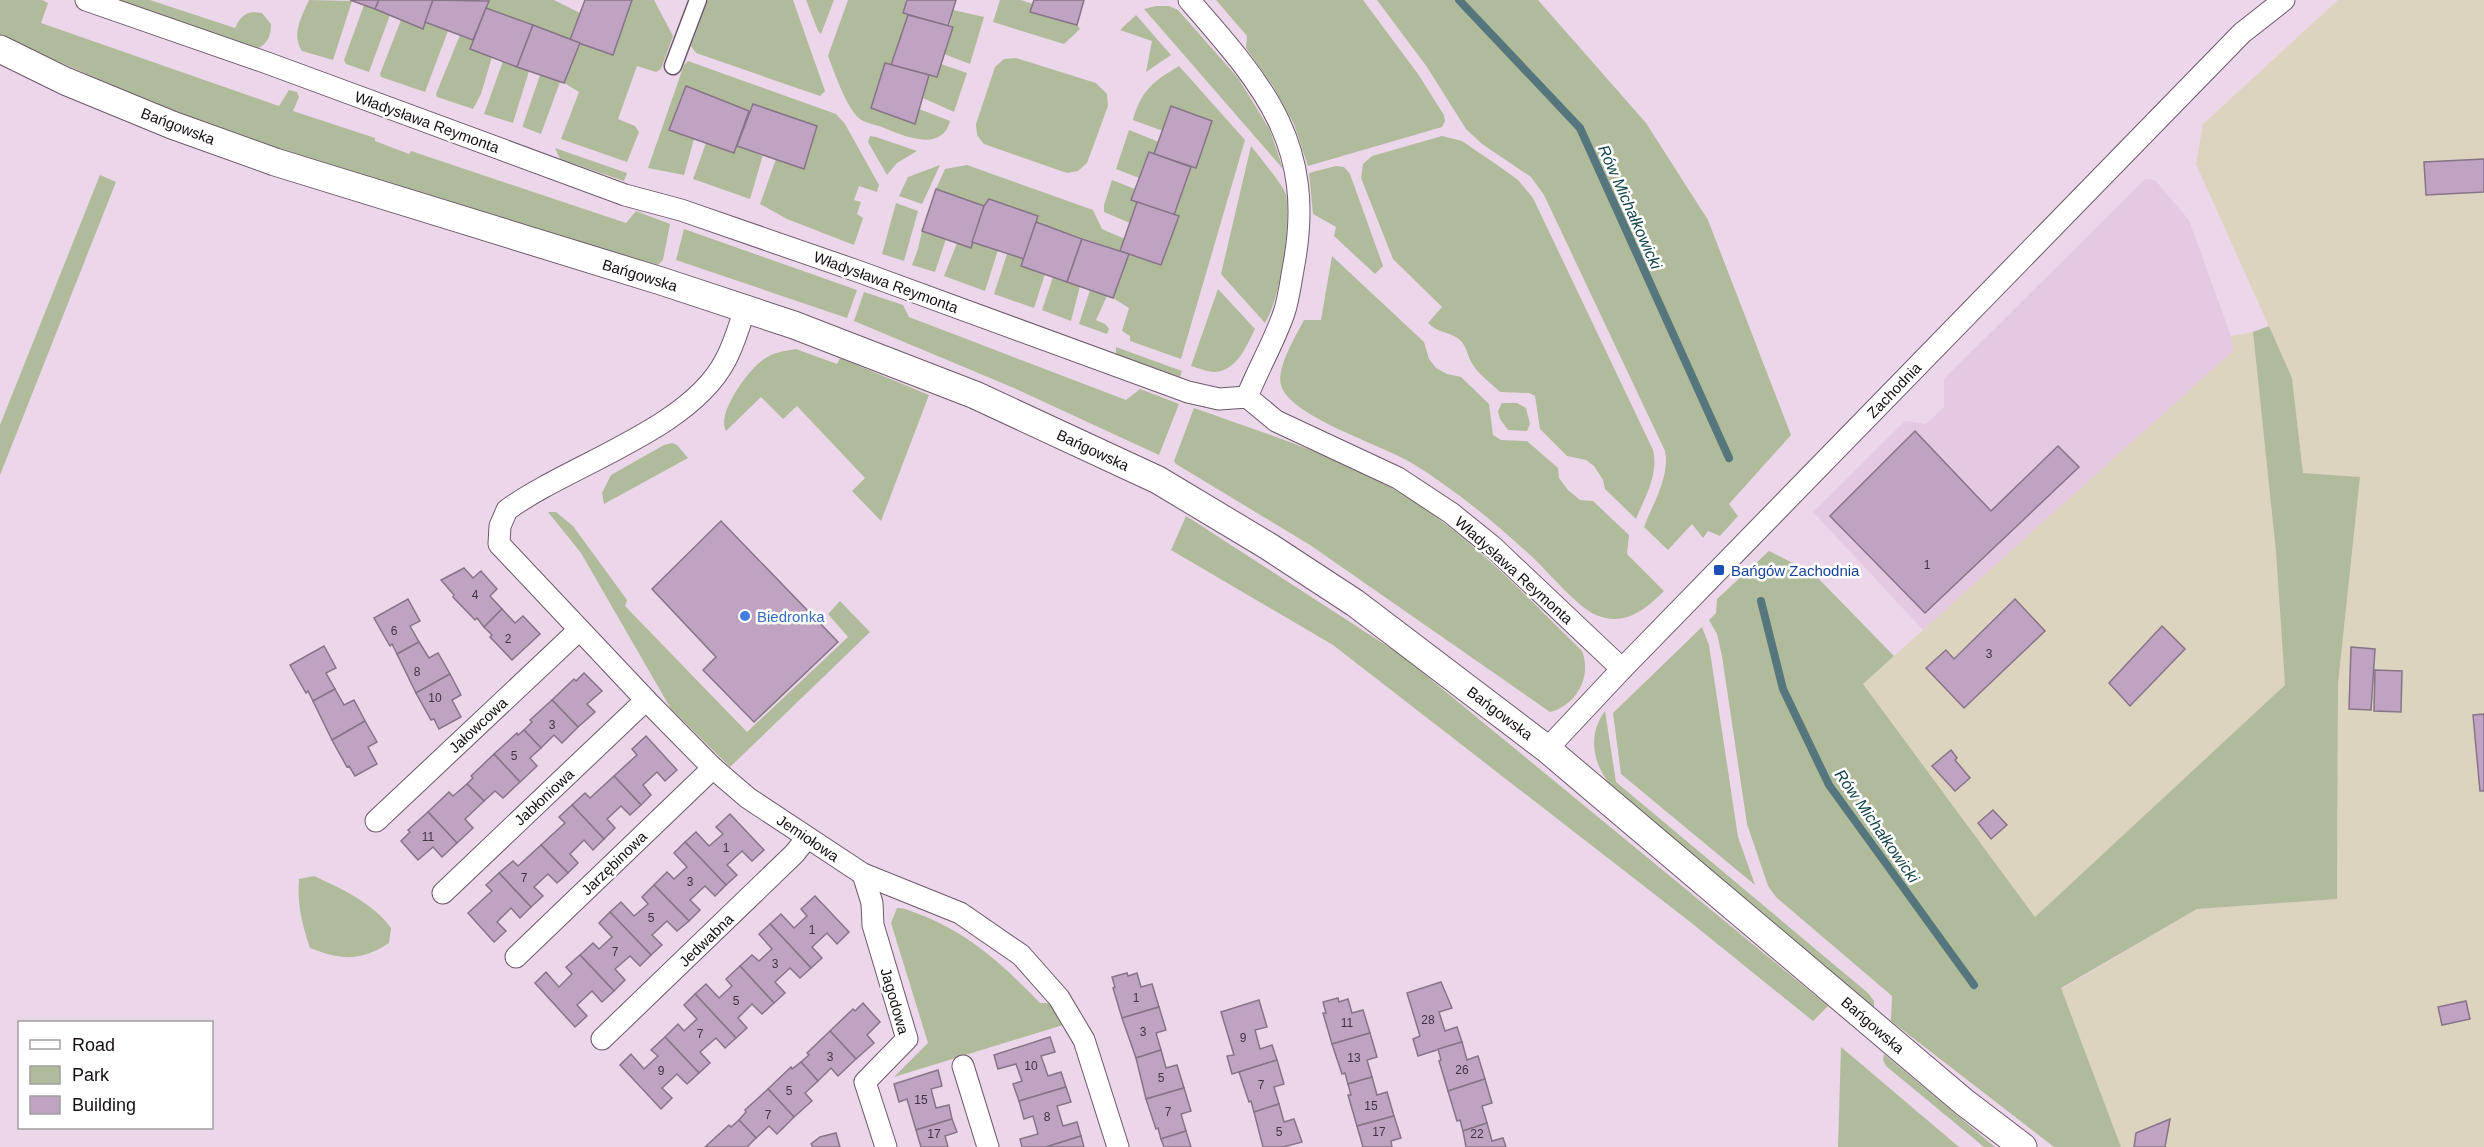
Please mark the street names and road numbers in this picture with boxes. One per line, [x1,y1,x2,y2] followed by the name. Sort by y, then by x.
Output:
[352,88,502,156] street label: Władysława Reymonta
[139,104,218,148] street label: Bańgowska
[811,248,961,316] street label: Władysława Reymonta
[600,256,680,295] street label: Bańgowska
[1864,358,1925,421] street label: Zachodnia
[1054,426,1132,474] street label: Bańgowska
[1452,513,1577,628] street label: Władysława Reymonta
[1464,683,1537,744] street label: Bańgowska
[445,693,511,756] street label: Jałowcowa
[511,765,578,829] street label: Jabłoniowa
[774,811,843,865] street label: Jemiołowa
[578,827,651,898] street label: Jarzębinowa
[675,910,737,970] street label: Jedwabna
[877,966,913,1037] street label: Jagodowa
[1838,993,1908,1057] street label: Bańgowska

